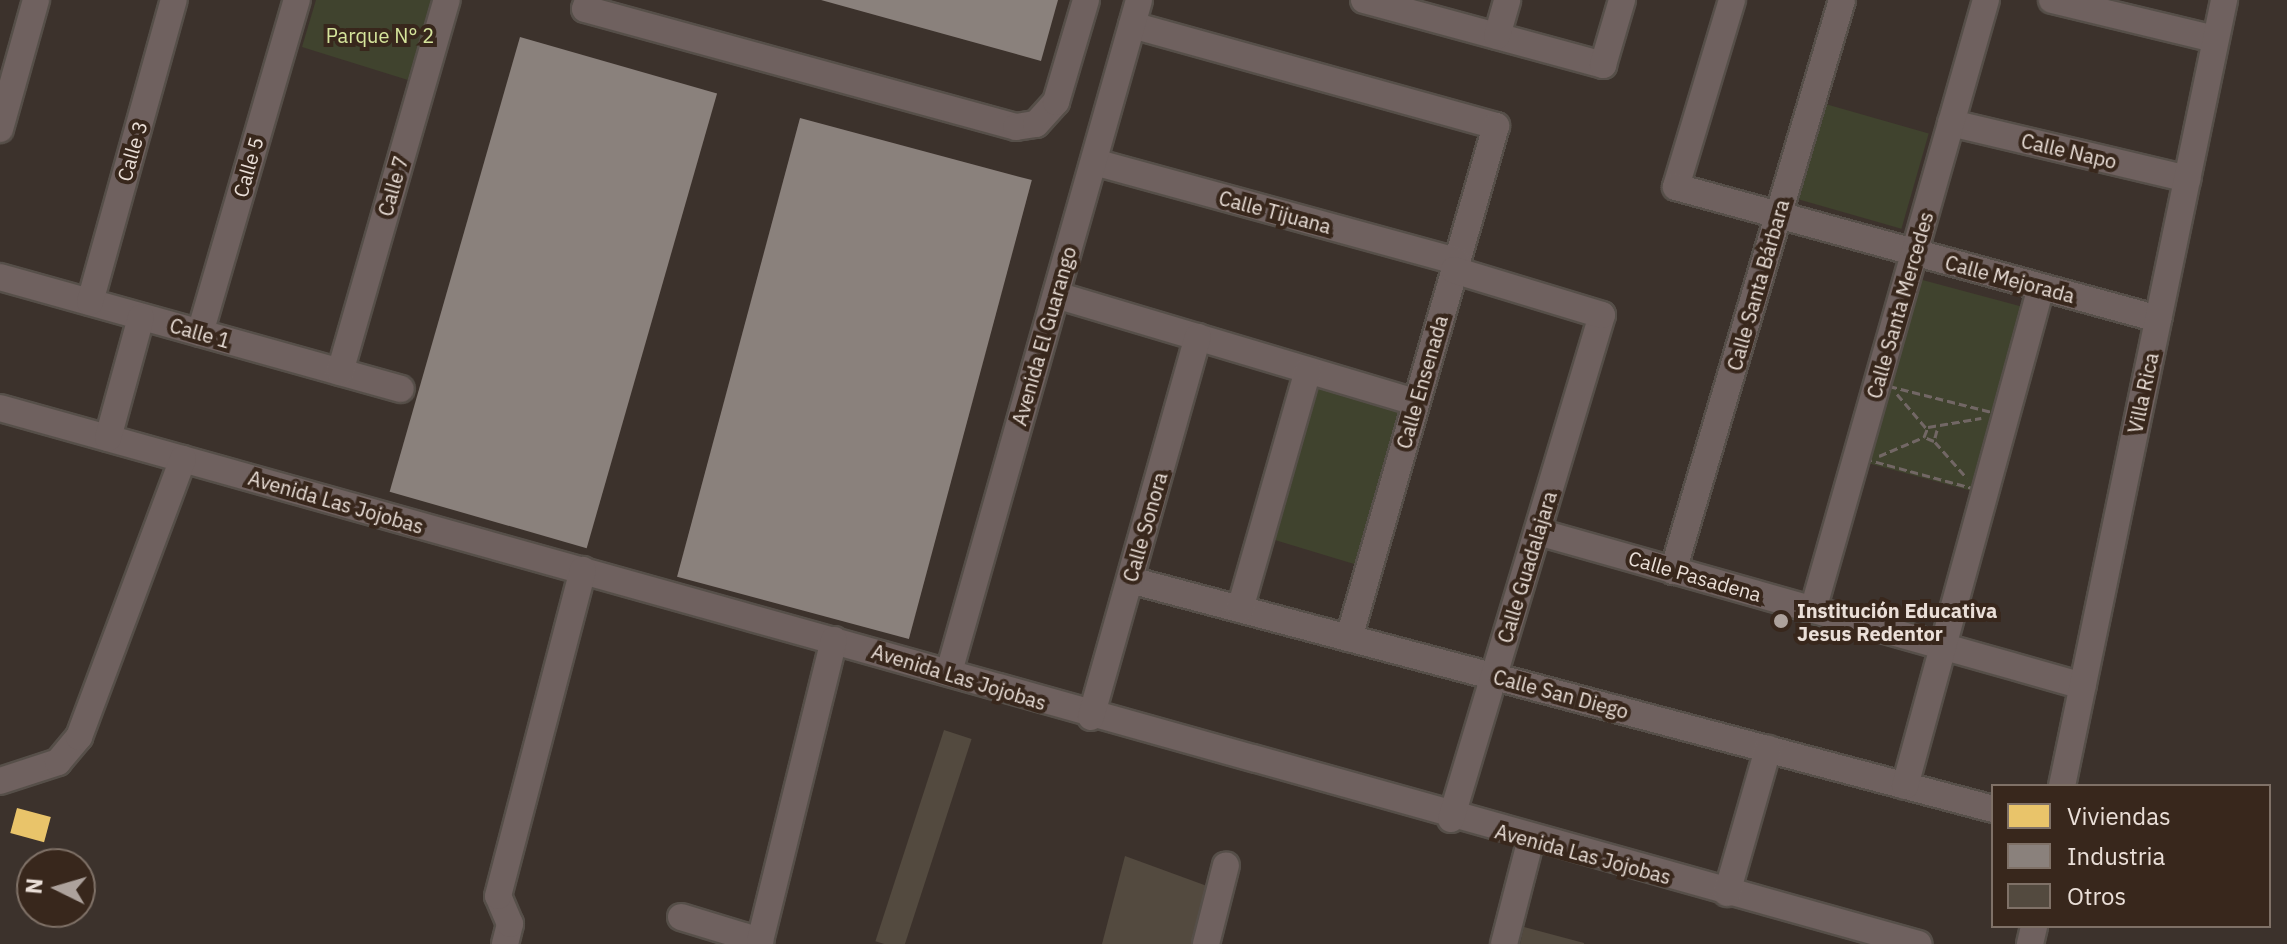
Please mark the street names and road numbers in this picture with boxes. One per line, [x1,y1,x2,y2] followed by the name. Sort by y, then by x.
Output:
[112,118,152,184] street label: Calle 3
[2019,128,2119,174] street label: Calle Napo
[228,134,268,200] street label: Calle 5
[373,153,413,219] street label: Calle 7
[1216,186,1334,238] street label: Calle Tijuana
[1722,197,1794,373] street label: Calle Santa Bárbara
[1862,209,1938,401] street label: Calle Santa Mercedes
[1007,244,1081,428] street label: Avenida El Guarango
[1943,250,2077,308] street label: Calle Mejorada
[167,313,233,353] street label: Calle 1
[1391,313,1453,451] street label: Calle Ensenada
[2123,350,2163,436] street label: Villa Rica
[246,465,426,539] street label: Avenida Las Jojobas
[1118,469,1172,585] street label: Calle Sonora
[1492,488,1562,646] street label: Calle Guadalajara
[1626,546,1764,606] street label: Calle Pasadena
[869,639,1049,715] street label: Avenida Las Jojobas
[1491,664,1631,724] street label: Calle San Diego
[1492,819,1674,889] street label: Avenida Las Jojobas

